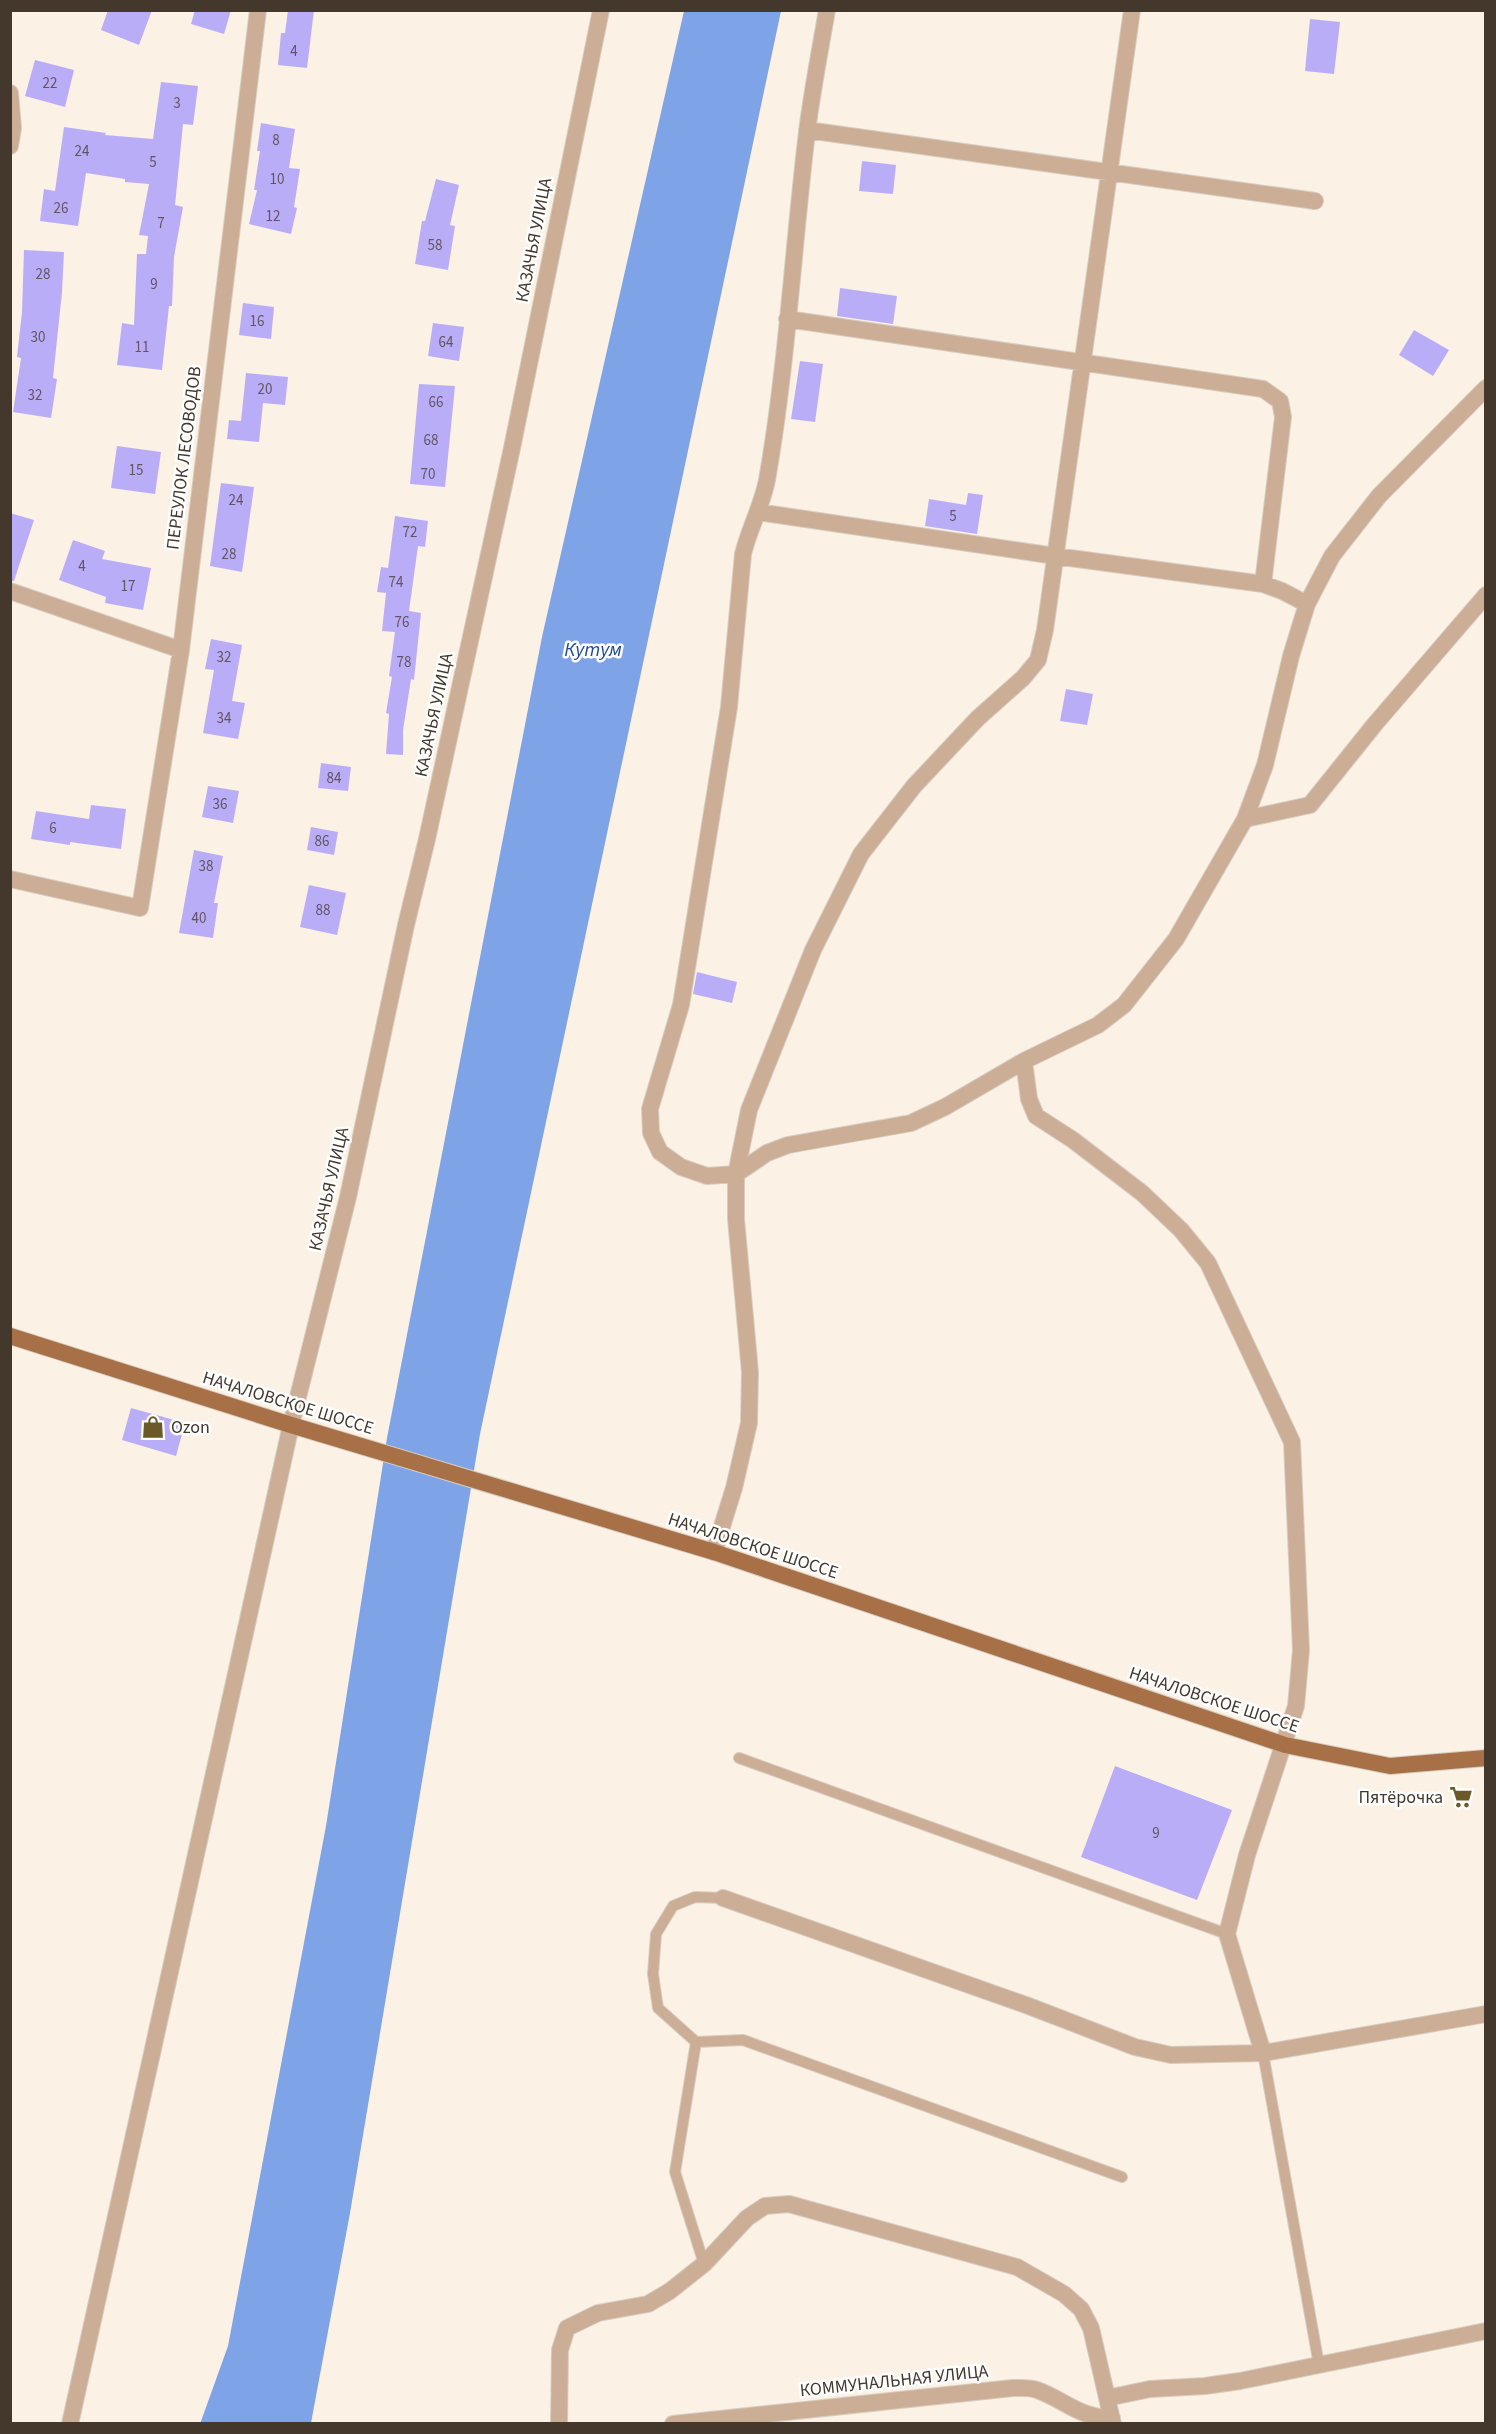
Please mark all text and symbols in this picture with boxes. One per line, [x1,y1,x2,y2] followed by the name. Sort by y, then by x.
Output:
[290,41,298,62] house number: 4
[43,73,57,94] house number: 22
[173,93,181,114] house number: 3
[272,130,280,151] house number: 8
[75,141,90,162] house number: 24
[149,152,157,173] house number: 5
[270,169,284,190] house number: 10
[510,176,558,304] street label: КАЗАЧЬЯ УЛИЦА
[54,198,68,219] house number: 26
[266,206,280,227] house number: 12
[157,213,165,234] house number: 7
[428,235,442,256] house number: 58
[36,264,50,285] house number: 28
[150,274,158,295] house number: 9
[250,311,264,332] house number: 16
[31,327,45,348] house number: 30
[439,332,454,353] house number: 64
[135,337,149,358] house number: 11
[160,365,208,551] street label: ПЕРЕУЛОК ЛЕСОВОДОВ
[258,379,272,400] house number: 20
[28,385,42,406] house number: 32
[429,392,443,413] house number: 66
[424,430,438,451] house number: 68
[129,460,143,481] house number: 15
[421,464,435,485] house number: 70
[229,490,244,511] house number: 24
[949,506,957,527] house number: 5
[403,522,417,543] house number: 72
[222,544,236,565] house number: 28
[78,556,86,577] house number: 4
[389,572,404,593] house number: 74
[121,576,135,597] house number: 17
[395,612,409,633] house number: 76
[564,636,622,664] water label: Кутум
[217,647,231,668] house number: 32
[409,651,459,779] street label: КАЗАЧЬЯ УЛИЦА
[397,652,411,673] house number: 78
[217,708,232,729] house number: 34
[327,768,342,789] house number: 84
[213,794,227,815] house number: 36
[49,818,57,839] house number: 6
[315,831,329,852] house number: 86
[199,856,213,877] house number: 38
[316,900,330,921] house number: 88
[192,908,206,929] house number: 40
[303,1125,355,1253] street label: КАЗАЧЬЯ УЛИЦА
[199,1365,377,1441] street label: НАЧАЛОВСКОЕ ШОССЕ
[140,1414,166,1440] shop icon: Ozon
[171,1415,210,1440] place label: Ozon
[665,1507,841,1585] street label: НАЧАЛОВСКОЕ ШОССЕ
[1126,1661,1302,1739] street label: НАЧАЛОВСКОЕ ШОССЕ
[1448,1784,1474,1810] supermarket icon: Пятёрочка
[1358,1785,1443,1810] place label: Пятёрочка
[1152,1823,1160,1844] house number: 9
[799,2359,990,2403] street label: КОММУНАЛЬНАЯ УЛИЦА

